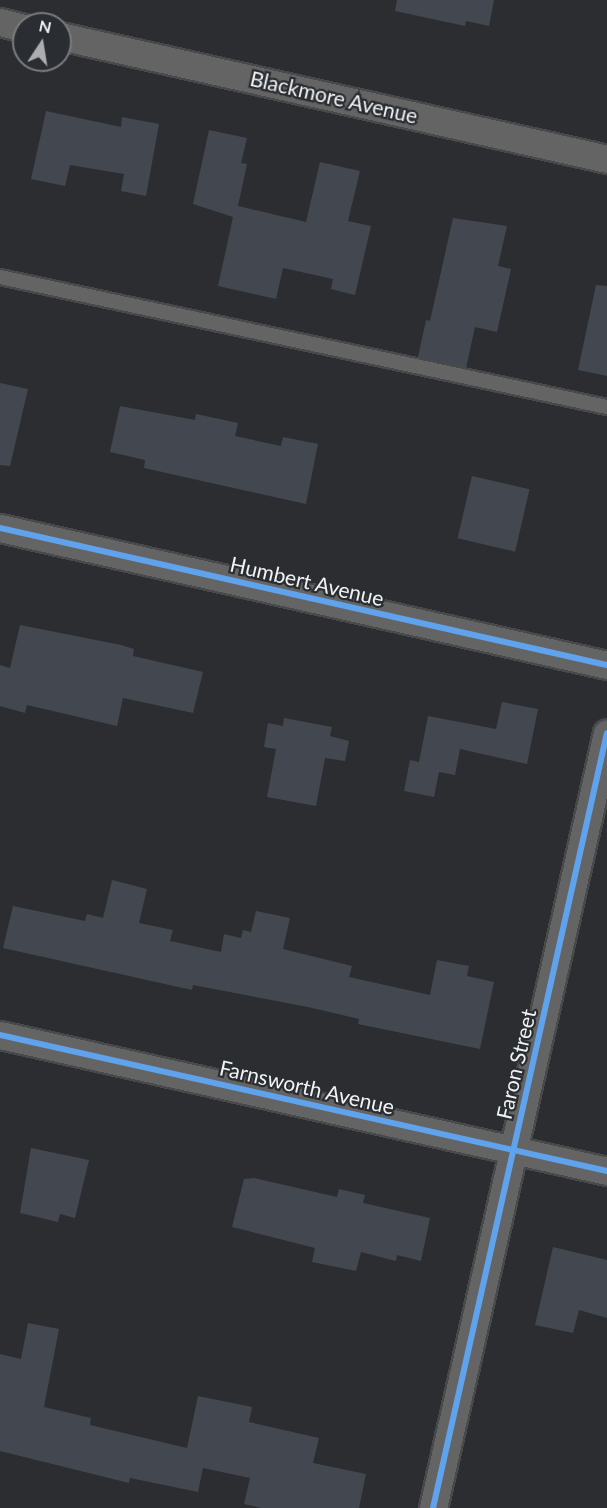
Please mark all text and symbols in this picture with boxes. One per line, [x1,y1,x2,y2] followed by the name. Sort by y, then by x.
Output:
[12,12,72,72] north arrow
[37,15,53,36] text: N
[247,65,421,129] street label: Blackmore Avenue
[227,551,387,611] street label: Humbert Avenue
[491,1006,541,1122] street label: Faron Street
[217,1055,397,1119] street label: Farnsworth Avenue

